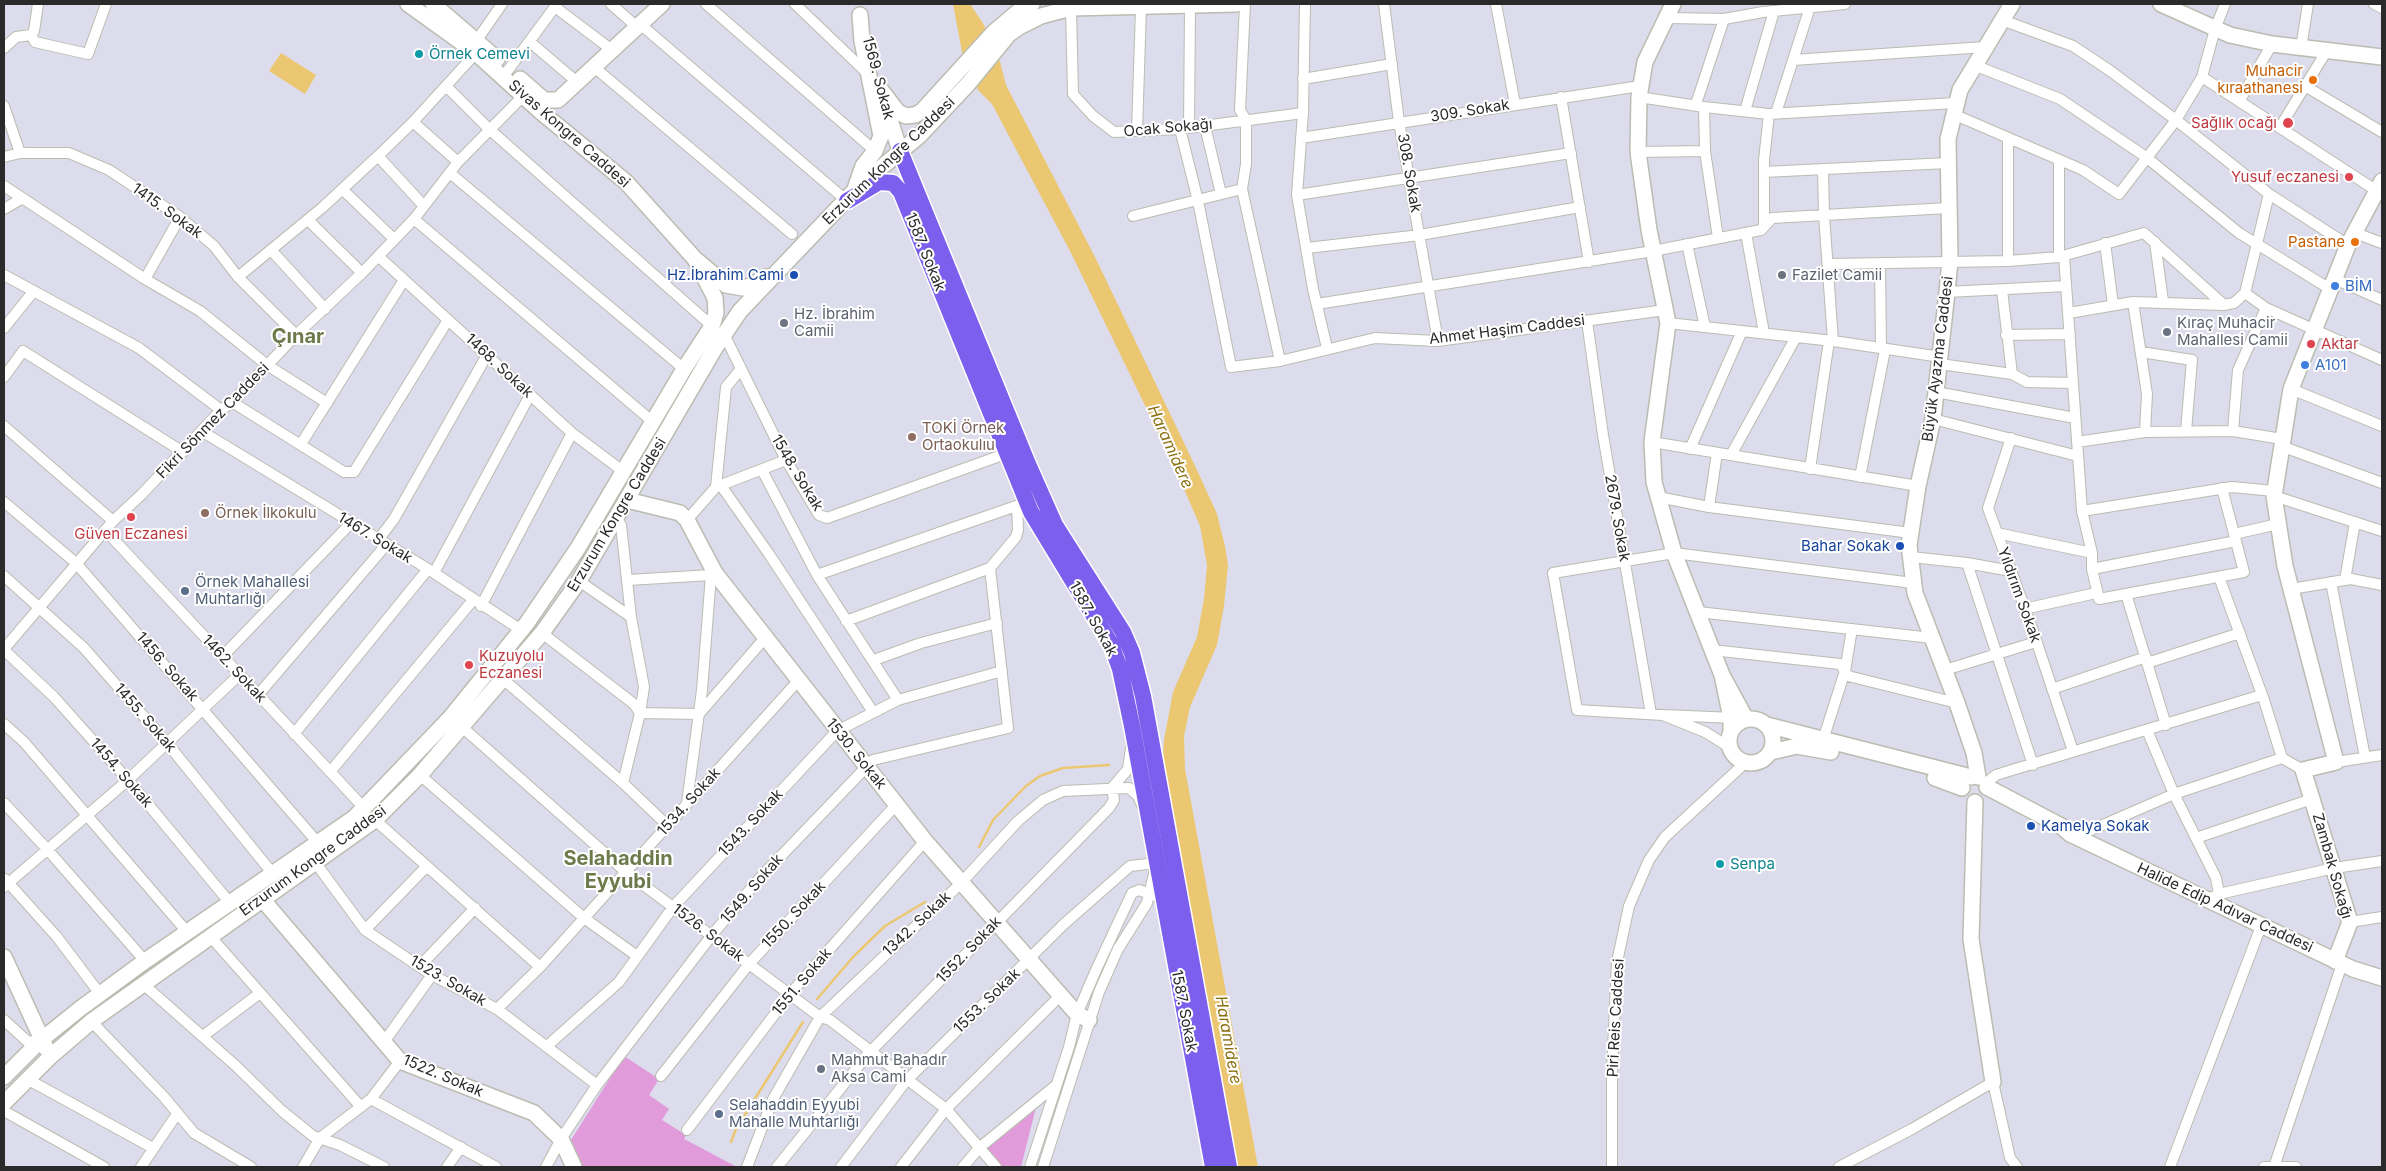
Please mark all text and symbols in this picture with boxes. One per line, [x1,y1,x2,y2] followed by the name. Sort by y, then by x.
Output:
[858,34,898,122] street label: 1569. Sokak
[429,45,530,63] place label: Örnek Cemevi
[413,48,425,60] marker: Örnek Cemevi
[2217,62,2303,97] place label: Muhacir kıraathanesi
[2307,74,2319,86] marker: Muhacir kıraathanesi
[505,76,633,192] street label: Sivas Kongre Caddesi
[819,93,959,229] street label: Erzurum Kongre Caddesi
[1429,96,1511,126] street label: 309. Sokak
[2191,114,2277,132] place label: Sağlık ocağı
[1123,115,1213,141] street label: Ocak Sokağı
[2281,116,2295,130] marker: Sağlık ocağı
[1393,132,1425,214] street label: 308. Sokak
[2231,168,2339,186] place label: Yusuf eczanesi
[2343,171,2355,183] marker: Yusuf eczanesi
[128,180,206,242] street label: 1415. Sokak
[901,210,949,294] street label: 1587. Sokak
[2288,233,2345,251] place label: Pastane
[2349,236,2361,248] marker: Pastane
[667,266,784,284] place label: Hz.İbrahim Cami
[1792,266,1882,284] place label: Fazilet Camii
[788,269,800,281] marker: Hz.İbrahim Cami
[1776,269,1788,281] marker: Fazilet Camii
[1919,275,1957,443] street label: Büyük Ayazma Caddesi
[2345,277,2372,295] place label: BİM
[2329,280,2341,292] marker: BİM
[794,305,875,340] place label: Hz. İbrahim Camii
[1428,312,1586,348] street label: Ahmet Haşim Caddesi
[2177,314,2288,349] place label: Kıraç Muhacir Mahallesi Camii
[778,317,790,329] marker: Hz. İbrahim Camii
[272,325,324,349] district label: Çınar
[2161,326,2173,338] marker: Kıraç Muhacir Mahallesi Camii
[461,330,537,402] street label: 1468. Sokak
[2321,335,2359,353] place label: Aktar
[2305,338,2317,350] marker: Aktar
[2315,356,2347,374] place label: A101
[153,359,273,483] street label: Fikri Sönmez Caddesi
[2299,359,2311,371] marker: A101
[1143,402,1197,492] water label: Haramidere
[922,419,1004,454] place label: TOKİ Örnek Ortaokulıu
[906,431,918,443] marker: TOKİ Örnek Ortaokulıu
[767,432,827,514] street label: 1548. Sokak
[564,435,670,595] street label: Erzurum Kongre Caddesi
[1601,473,1633,563] street label: 2679. Sokak
[215,504,317,522] place label: Örnek İlkokulu
[199,507,211,519] marker: Örnek İlkokulu
[334,509,416,567] street label: 1467. Sokak
[125,511,137,523] marker: Güven Eczanesi
[74,525,188,543] place label: Güven Eczanesi
[1801,537,1890,555] place label: Bahar Sokak
[1894,540,1906,552] marker: Bahar Sokak
[1993,545,2045,645] street label: Yıldırım Sokak
[195,573,309,608] place label: Örnek Mahallesi Muhtarlığı
[1065,578,1121,660] street label: 1587. Sokak
[179,585,191,597] marker: Örnek Mahallesi Muhtarlığı
[132,629,202,705] street label: 1456. Sokak
[198,631,270,707] street label: 1462. Sokak
[479,647,544,682] place label: Kuzuyolu Eczanesi
[463,659,475,671] marker: Kuzuyolu Eczanesi
[110,680,180,756] street label: 1455. Sokak
[822,715,890,793] street label: 1530. Sokak
[86,735,156,811] street label: 1454. Sokak
[654,764,724,840] street label: 1534. Sokak
[715,785,787,861] street label: 1543. Sokak
[236,802,390,920] street label: Erzurum Kongre Caddesi
[2308,811,2356,921] street label: Zambak Sokağı
[2041,817,2150,835] place label: Kamelya Sokak
[2025,820,2037,832] marker: Kamelya Sokak
[563,847,673,894] district label: Selahaddin Eyyubi
[717,851,787,927] street label: 1549. Sokak
[1730,855,1775,873] place label: Senpa
[1714,858,1726,870] marker: Senpa
[2134,859,2316,957] street label: Halide Edip Adıvar Caddesi
[758,878,830,952] street label: 1550. Sokak
[879,888,955,960] street label: 1342. Sokak
[669,900,747,966] street label: 1526. Sokak
[933,913,1005,987] street label: 1552. Sokak
[769,945,835,1019] street label: 1551. Sokak
[407,952,489,1010] street label: 1523. Sokak
[1604,958,1628,1078] street label: Piri Reis Caddesi
[950,965,1024,1037] street label: 1553. Sokak
[1167,968,1201,1054] street label: 1587. Sokak
[1211,994,1245,1086] water label: Haramidere
[400,1051,486,1101] street label: 1522. Sokak
[831,1051,947,1086] place label: Mahmut Bahadır Aksa Cami
[815,1063,827,1075] marker: Mahmut Bahadır Aksa Cami
[729,1096,859,1131] place label: Selahaddin Eyyubi Mahalle Muhtarlığı
[713,1108,725,1120] marker: Selahaddin Eyyubi Mahalle Muhtarlığı

